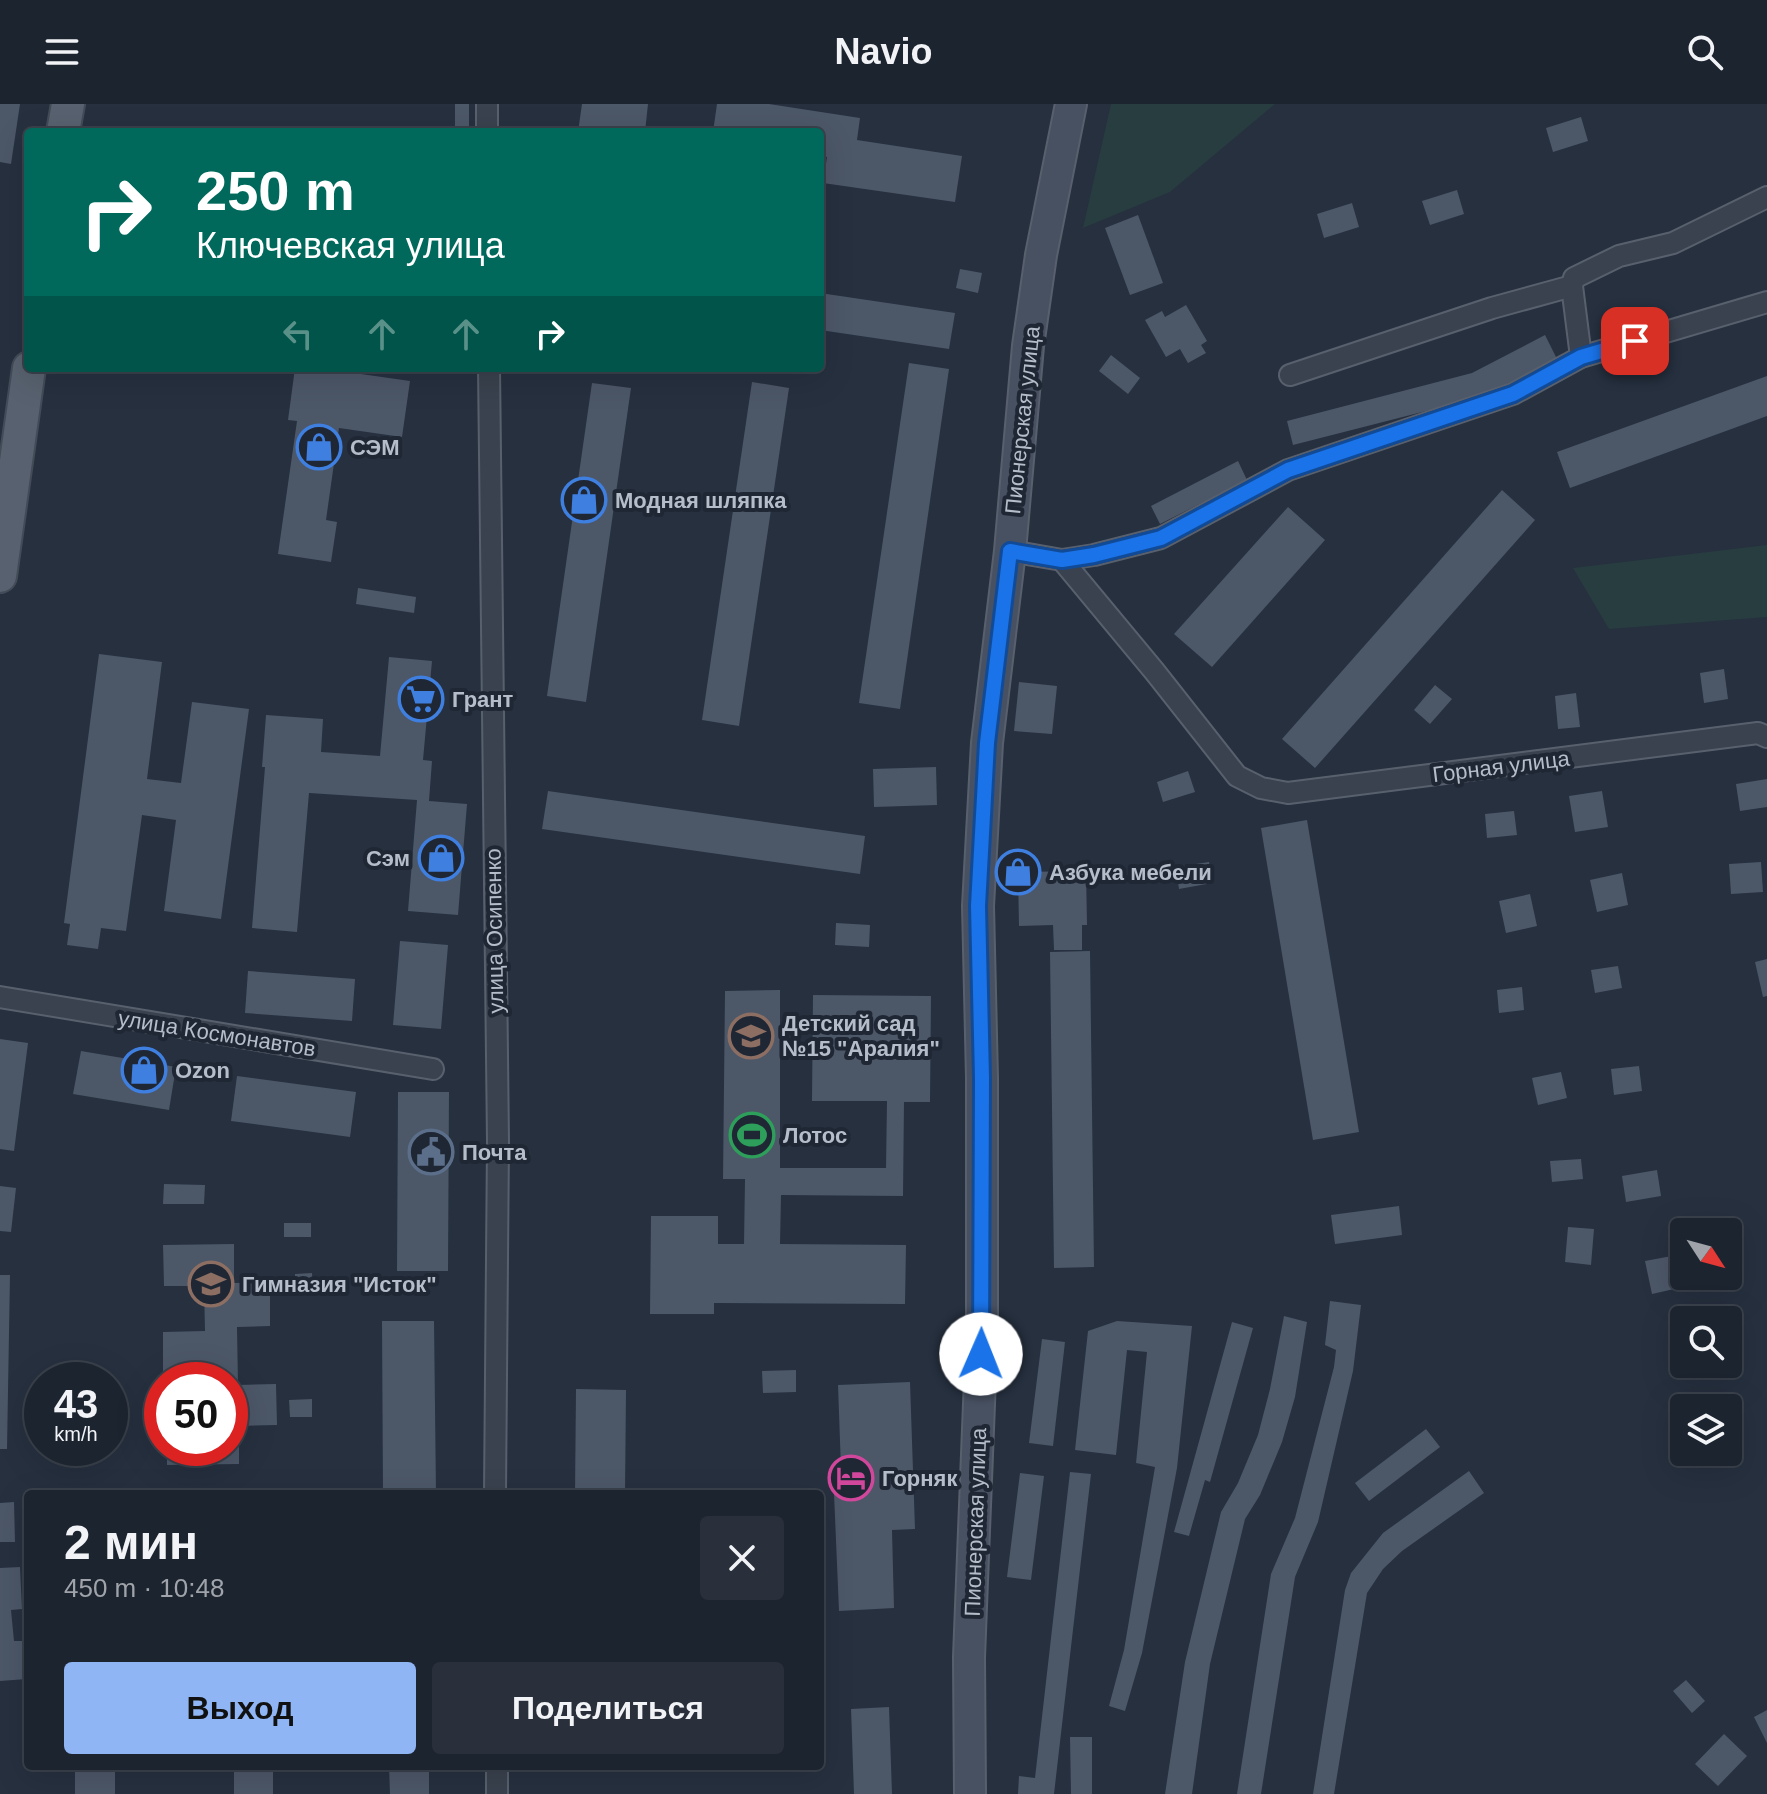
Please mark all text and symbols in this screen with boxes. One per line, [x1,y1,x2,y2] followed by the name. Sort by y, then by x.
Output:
[40,30,84,74] icon: menu
[1683,30,1727,74] icon: search
[834,31,933,72] text: Navio
[196,159,355,222] text: 250 m
[64,160,168,264] icon: right
[196,225,505,266] text: Ключевская улица
[1601,307,1669,375] pin
[276,312,320,356] icon: left
[360,312,404,356] icon: ahead
[444,312,488,356] icon: ahead
[528,312,572,356] icon: right
[1613,319,1657,363] icon: arrive
[1000,324,1045,515] street label: Пионерская улица
[295,423,343,471] shop icon: СЭМ
[350,435,400,460] place label: СЭМ
[560,476,608,524] shop icon: Модная шляпка
[615,488,787,513] place label: Модная шляпка
[397,675,445,723] supermarket icon: Грант
[452,687,514,712] place label: Грант
[1431,746,1572,787] street label: Горная улица
[417,834,465,882] shop icon: Сэм
[366,846,410,871] place label: Сэм
[481,848,508,1014] street label: улица Осипенко
[994,848,1042,896] shop icon: Азбука мебели
[1049,860,1212,885] place label: Азбука мебели
[117,1006,317,1061] street label: улица Космонавтов
[782,1011,940,1061] place label: Детский сад №15 "Аралия"
[727,1012,775,1060] school or university icon: Детский сад №15 "Аралия"
[120,1046,168,1094] shop icon: Ozon
[175,1058,230,1083] place label: Ozon
[728,1111,776,1159] sports icon: Лотос
[783,1123,847,1148] place label: Лотос
[407,1128,455,1176] public building icon: Почта
[462,1140,527,1165] place label: Почта
[1670,1218,1742,1290] north arrow
[1670,1218,1742,1466] map controls
[187,1260,235,1308] school or university icon: Гимназия "Исток"
[242,1272,437,1297] place label: Гимназия "Исток"
[1670,1306,1742,1378] button: search
[939,1312,1023,1396] position arrow
[144,1362,248,1466] speed limit sign: 50
[54,1382,98,1426] text: 43
[1670,1394,1742,1466] button: layers
[54,1423,98,1445] text: km/h
[960,1426,991,1617] street label: Пионерская улица
[827,1454,875,1502] hotel icon: Горняк
[882,1466,958,1491] place label: Горняк
[64,1516,198,1569] text: 2 мин
[700,1516,784,1600] button: close
[64,1573,224,1603] text: 450 m · 10:48
[64,1662,416,1754] button: Выход
[432,1662,784,1754] button: Поделиться

